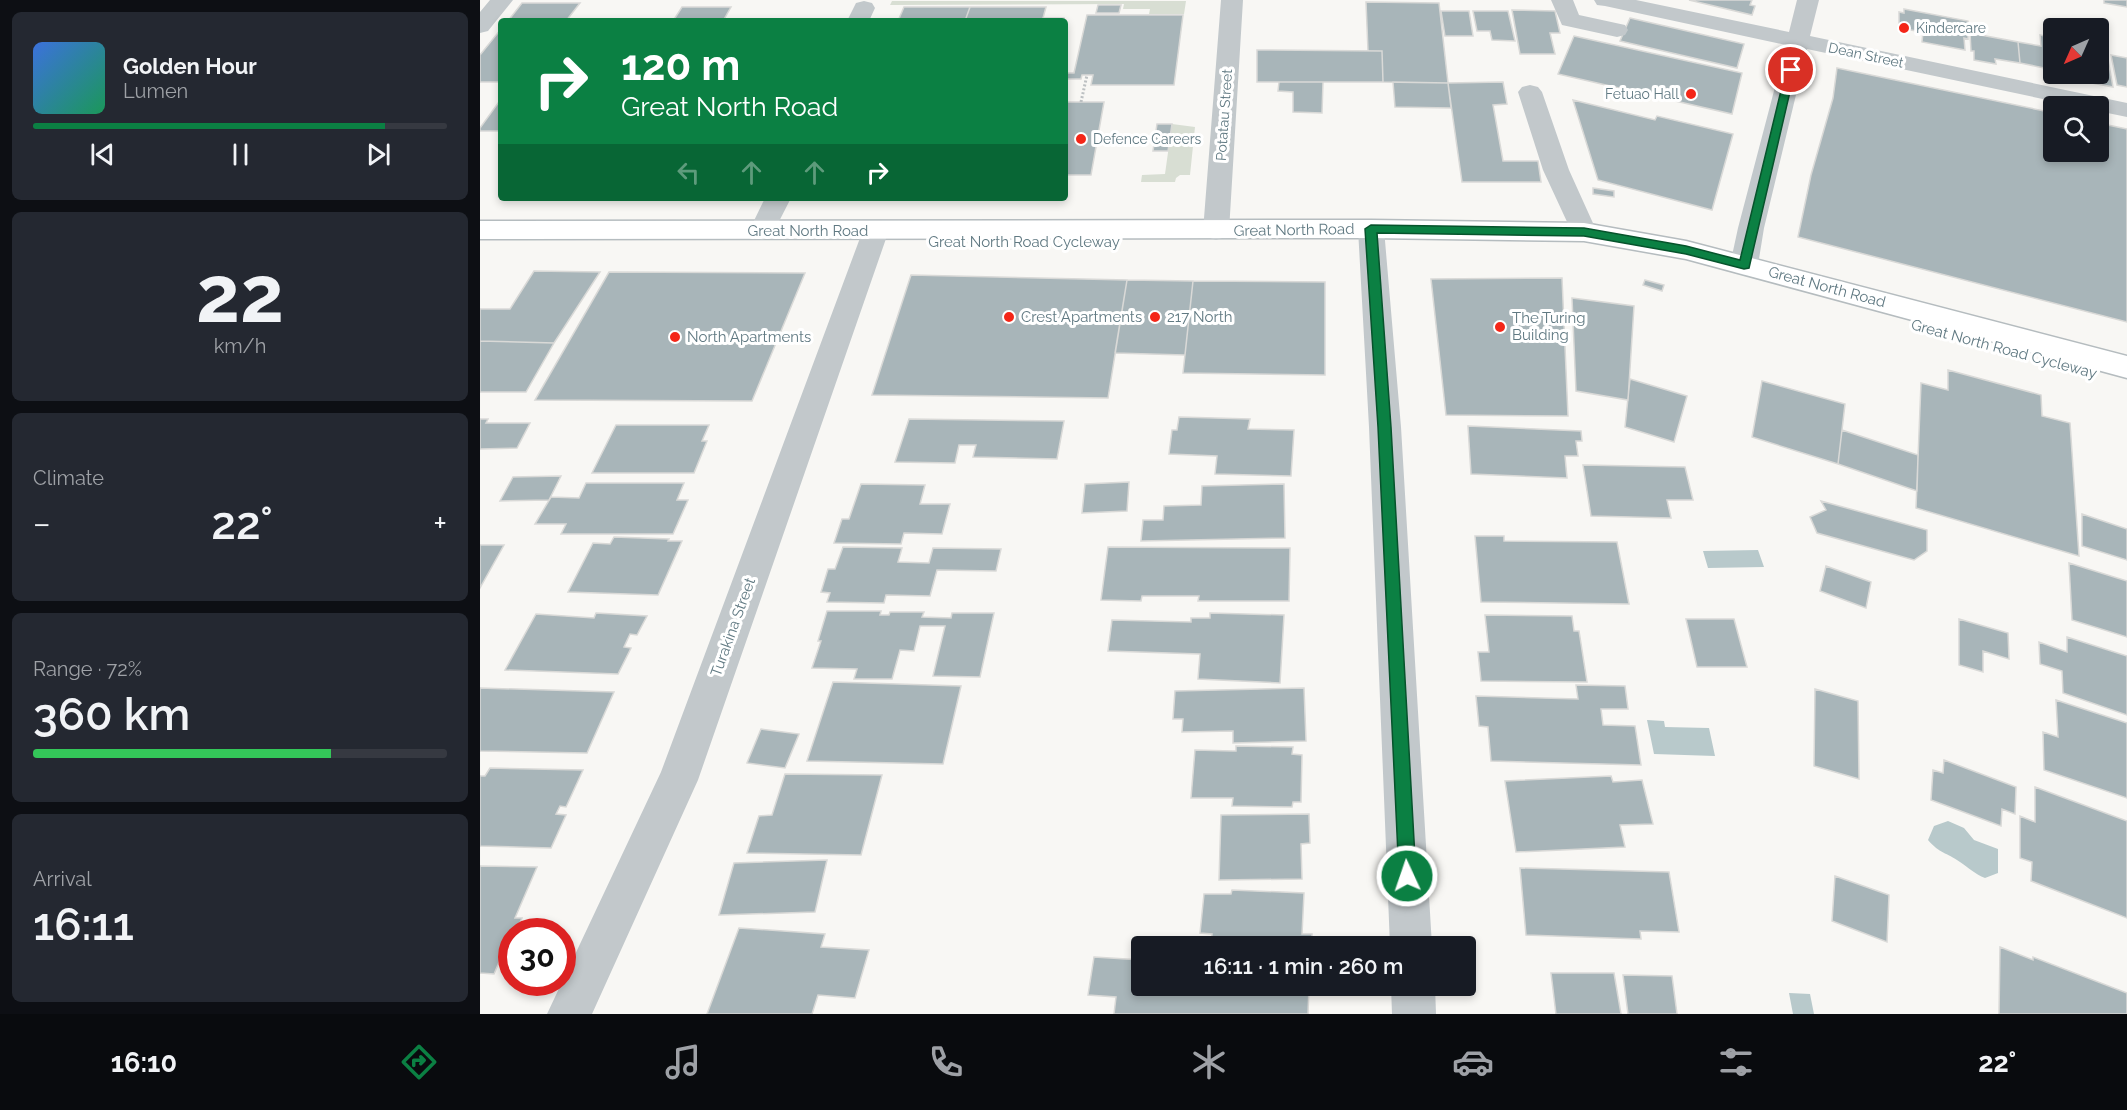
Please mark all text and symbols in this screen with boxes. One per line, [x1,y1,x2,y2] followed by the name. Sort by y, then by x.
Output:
[2043,18,2109,84] north arrow
[2043,18,2109,162] map controls
[1916,20,1986,36] place label: Kindercare
[1897,21,1911,35] marker: Kindercare
[1827,39,1905,71] street label: Dean Street
[621,41,740,90] text: 120 m
[522,42,600,120] icon: right
[1765,44,1816,95] pin
[123,53,257,79] text: Golden Hour
[1774,53,1807,86] icon: arrive
[1213,68,1235,161] street label: Potatau Street
[123,79,188,103] text: Lumen
[1605,86,1679,102] place label: Fetuao Hall
[1684,87,1698,101] marker: Fetuao Hall
[621,91,838,122] text: Great North Road
[2043,96,2109,162] button: search
[1093,131,1202,147] place label: Defence Careers
[1074,132,1088,146] marker: Defence Careers
[86,138,119,171] icon: previous
[224,138,257,171] icon: pause
[362,138,395,171] icon: next
[672,156,705,189] icon: left
[735,156,768,189] icon: ahead
[798,156,831,189] icon: ahead
[861,156,894,189] icon: right
[1233,220,1355,240] street label: Great North Road
[748,222,868,240] street label: Great North Road
[928,233,1120,251] street label: Great North Road Cycleway
[196,249,284,340] text: 22
[1766,263,1888,311] street label: Great North Road
[1021,308,1142,326] place label: Crest Apartments
[1167,308,1232,326] place label: 217 North
[1512,309,1585,344] place label: The Turing Building
[1002,310,1016,324] marker: Crest Apartments
[1148,310,1162,324] marker: 217 North
[1909,315,2099,383] street label: Great North Road Cycleway
[1493,320,1507,334] marker: The Turing Building
[687,328,811,346] place label: North Apartments
[668,330,682,344] marker: North Apartments
[214,334,266,358] text: km/h
[33,466,104,490] text: Climate
[211,497,273,550] text: 22°
[33,504,51,543] text: −
[433,504,447,543] text: +
[707,575,759,679] street label: Turakina Street
[33,657,142,681] text: Range · 72%
[33,688,190,741] text: 360 km
[1375,844,1439,908] position arrow
[33,867,92,891] text: Arrival
[33,898,134,951] text: 16:11
[498,918,576,996] speed limit sign: 30
[1204,953,1403,979] text: 16:11 · 1 min · 260 m
[398,1041,440,1083] icon: directions
[662,1041,704,1083] icon: music
[925,1041,967,1083] icon: phone
[1188,1041,1230,1083] icon: climate
[1452,1041,1494,1083] icon: car
[1715,1041,1757,1083] icon: filters
[111,1047,177,1078] text: 16:10
[1978,1047,2016,1078] text: 22°

